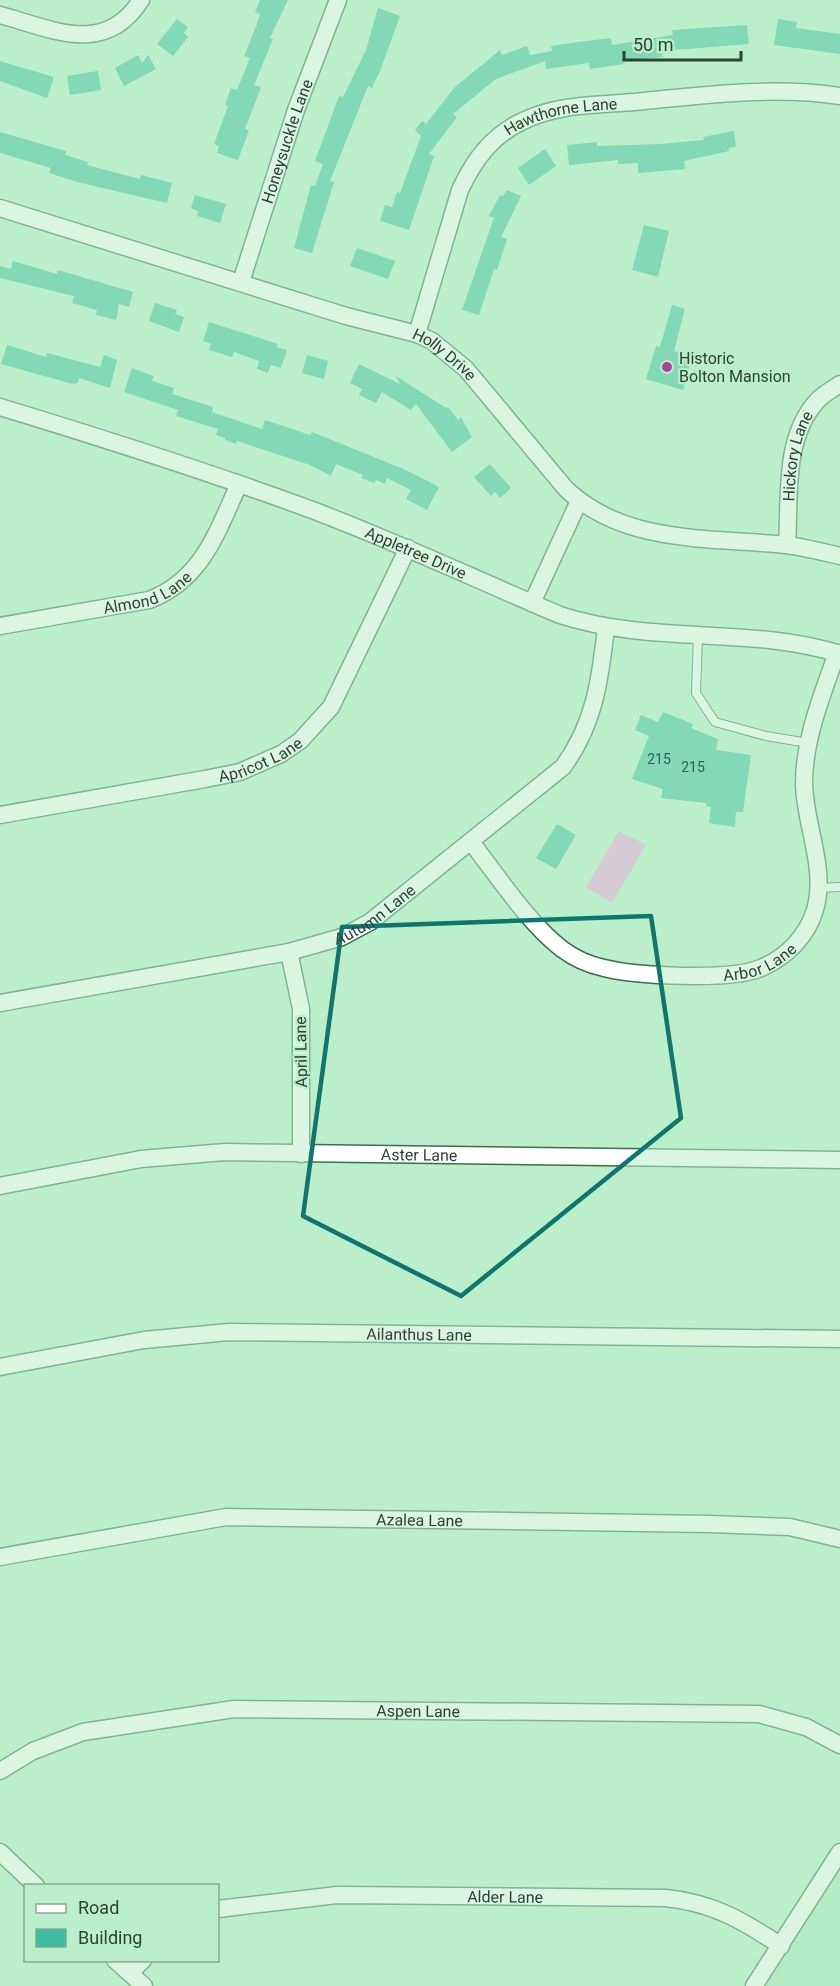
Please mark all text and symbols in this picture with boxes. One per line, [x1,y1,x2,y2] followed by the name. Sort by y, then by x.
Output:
[624,24,741,62] scale bar
[633,34,673,55] text: 50 m
[257,76,316,206] street label: Honeysuckle Lane
[500,94,618,139] street label: Hawthorne Lane
[410,324,481,384] street label: Holly Drive
[679,349,791,386] place label: Historic Bolton Mansion
[660,360,674,374] marker: Historic Bolton Mansion
[779,407,817,502] street label: Hickory Lane
[363,523,470,583] street label: Appletree Drive
[102,567,195,617] street label: Almond Lane
[217,733,306,786] street label: Apricot Lane
[647,751,671,767] house number: 215
[681,759,705,775] house number: 215
[332,880,419,948] street label: Autumn Lane
[722,939,800,985] street label: Arbor Lane
[291,1016,311,1088] street label: April Lane
[381,1145,457,1165] street label: Aster Lane
[366,1324,472,1344] street label: Ailanthus Lane
[376,1510,463,1530] street label: Azalea Lane
[376,1701,460,1721] street label: Aspen Lane
[24,1884,219,1962] legend
[467,1887,543,1906] street label: Alder Lane
[78,1897,119,1918] text: Road
[78,1927,142,1948] text: Building

